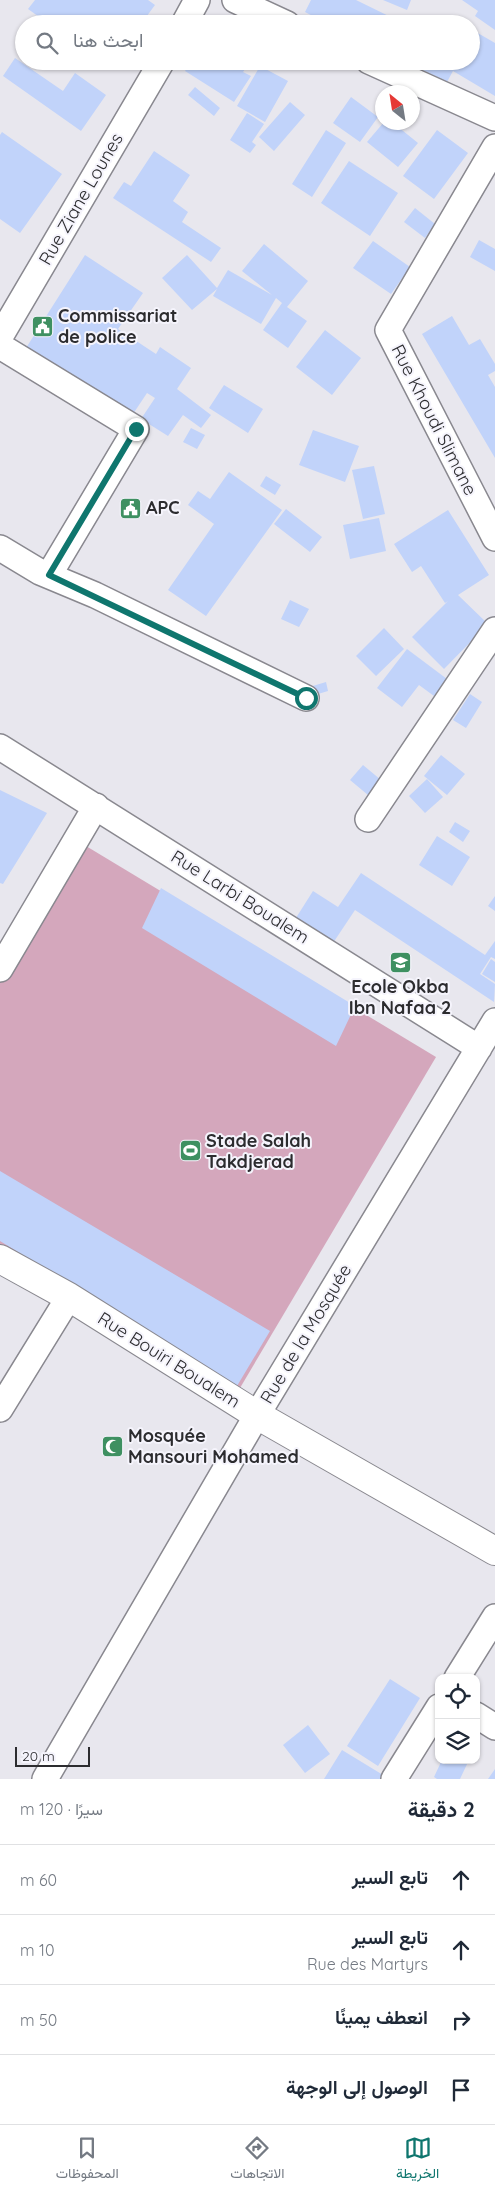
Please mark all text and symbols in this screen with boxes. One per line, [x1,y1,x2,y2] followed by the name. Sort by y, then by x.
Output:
[15,15,480,70] search box
[73,28,143,52] text: ابحث هنا
[33,29,61,57] icon: search
[375,85,420,130] north arrow
[33,129,128,269] street label: Rue Ziane Lounes
[58,304,177,348] place label: Commissariat de police
[30,314,54,338] public building icon: Commissariat de police
[386,340,482,499] street label: Rue Khoudi Slimane
[125,418,148,441] route end
[118,496,142,520] public building icon: APC
[146,496,180,519] place label: APC
[295,687,318,710] route start
[167,845,314,948] street label: Rue Larbi Boualem
[388,950,412,974] school or university icon: Ecole Okba Ibn Nafaa 2
[349,975,451,1019] place label: Ecole Okba Ibn Nafaa 2
[206,1129,311,1173] place label: Stade Salah Takdjerad
[178,1139,202,1163] sports icon: Stade Salah Takdjerad
[255,1260,356,1408] street label: Rue de la Mosquée
[94,1306,245,1413] street label: Rue Bouiri Boualem
[128,1424,299,1468] place label: Mosquée Mansouri Mohamed
[100,1434,124,1458] mosque icon: Mosquée Mansouri Mohamed
[435,1674,480,1764] map controls
[435,1674,480,1719] button: locate
[435,1719,480,1764] button: layers
[15,1744,90,1767] scale bar
[22,1747,55,1765] text: 20 m
[408,1796,475,1822] text: 2 دقيقة
[20,1799,103,1819] text: سيرًا · 120 m
[352,1865,428,1889] text: تابع السير
[447,1866,475,1894] icon: ahead
[20,1870,57,1890] text: 60 m
[352,1925,428,1949] text: تابع السير
[447,1936,475,1964] icon: ahead
[20,1940,54,1960] text: 10 m
[307,1954,428,1974] text: Rue des Martyrs
[335,2005,428,2029] text: انعطف يمينًا
[447,2006,475,2034] icon: right
[20,2010,57,2030] text: 50 m
[286,2075,428,2099] text: الوصول إلى الوجهة
[447,2076,475,2104] icon: arrive
[56,2134,119,2186] tab: المحفوظات
[230,2134,285,2186] tab: الاتجاهات
[396,2134,439,2186] tab: الخريطة

